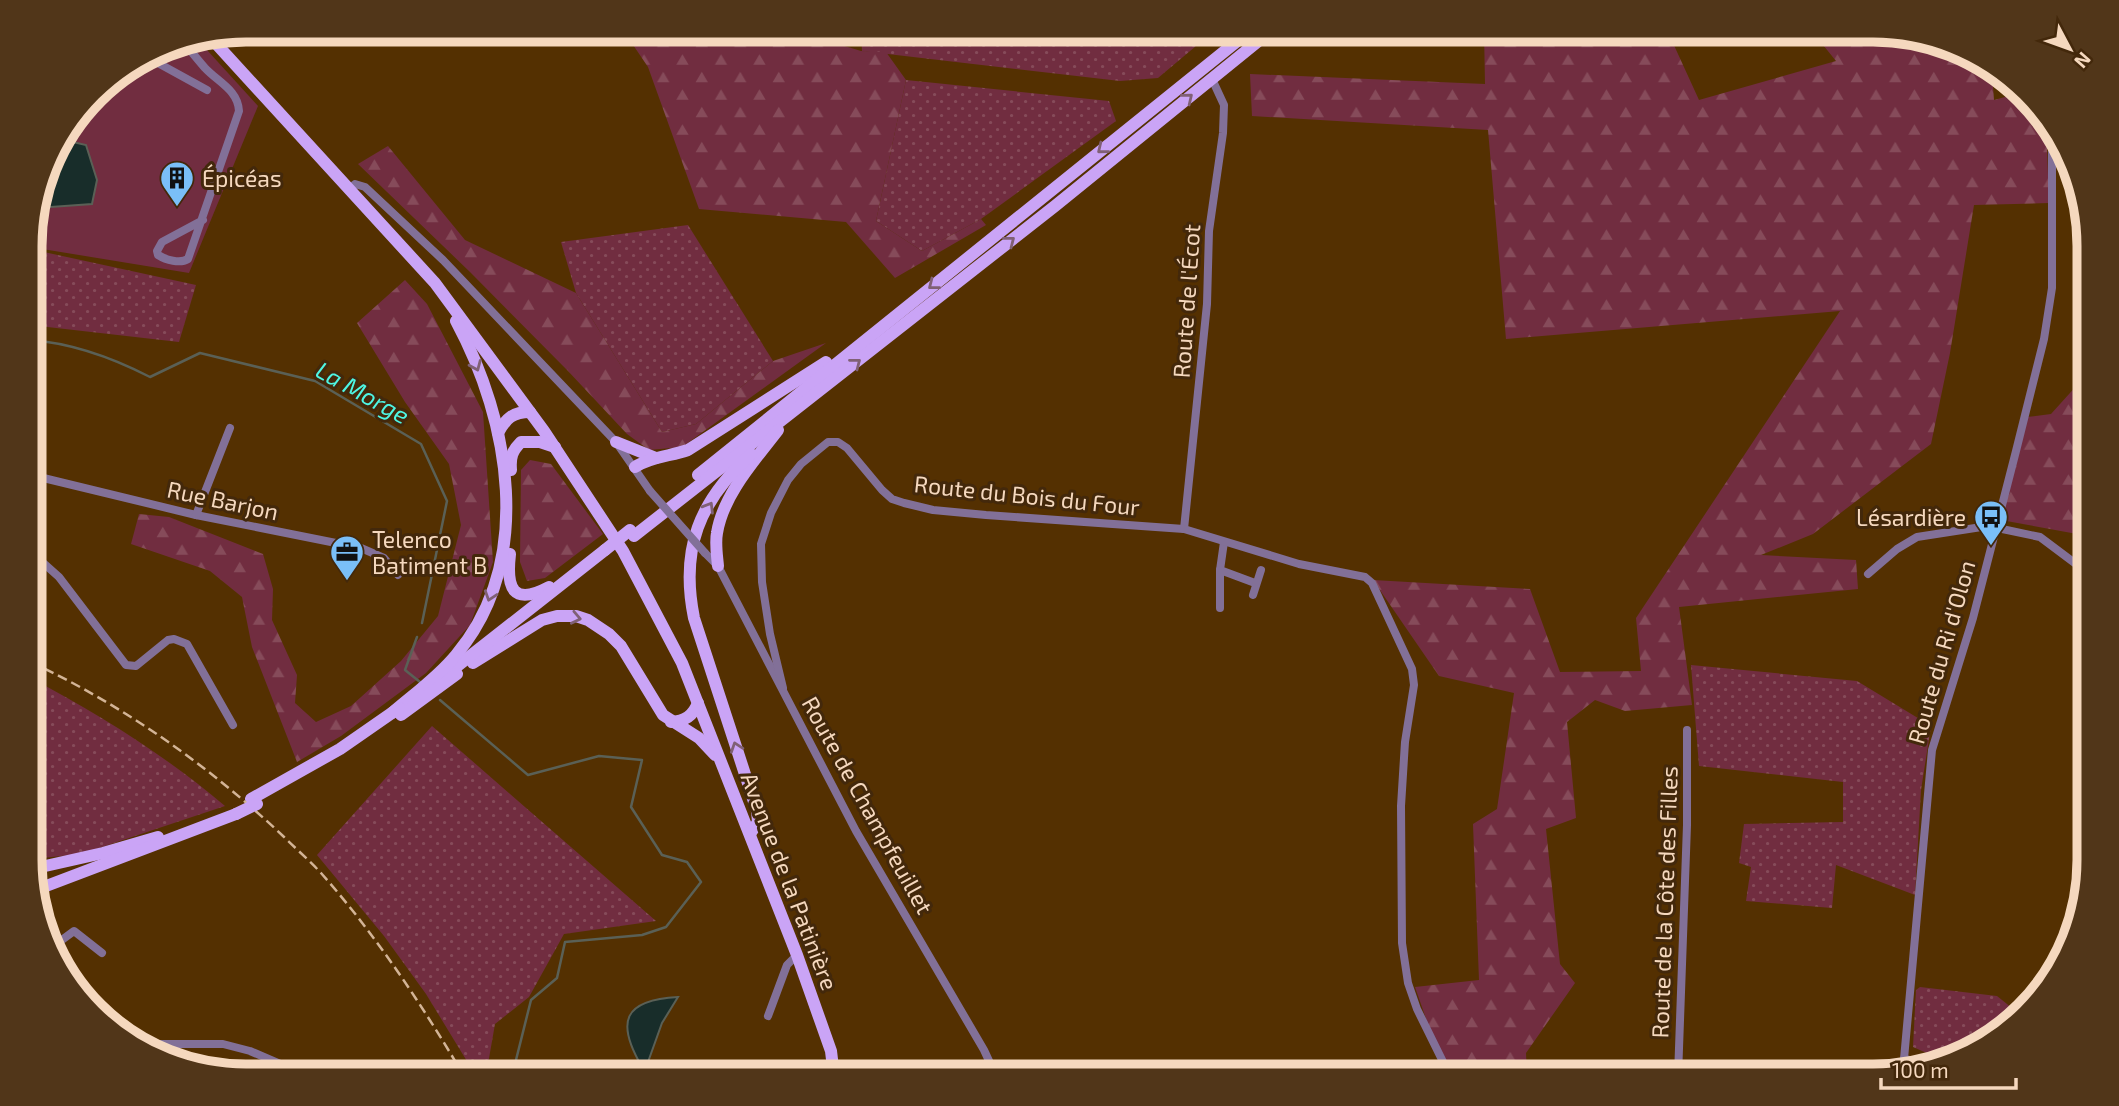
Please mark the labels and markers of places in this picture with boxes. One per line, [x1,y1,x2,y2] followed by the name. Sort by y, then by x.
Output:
[158,159,196,208] building icon: Épicéas
[202,164,282,192] place label: Épicéas
[1972,498,2010,547] bus stop icon: Lésardière
[1856,503,1966,531] place label: Lésardière
[372,525,487,579] place label: Telenco Batiment B
[328,533,366,582] office icon: Telenco Batiment B

